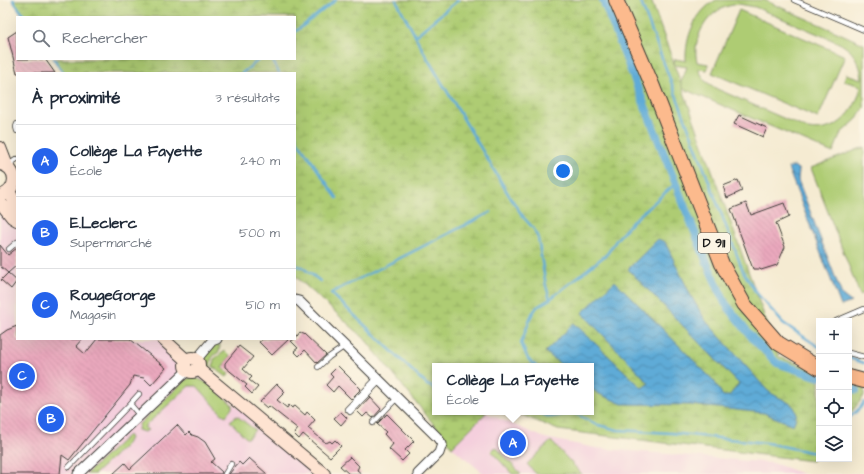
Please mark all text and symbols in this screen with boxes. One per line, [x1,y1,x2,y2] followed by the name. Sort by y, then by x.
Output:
[16,16,296,60] search box
[30,27,52,49] icon: search
[62,28,147,49] text: Rechercher
[32,86,121,110] text: À proximité
[215,89,280,107] text: 3 résultats
[70,141,202,162] text: Collège La Fayette
[41,152,49,170] text: A
[240,152,280,170] text: 240 m
[553,161,573,181] your location
[70,162,102,180] text: École
[70,213,137,234] text: E.Leclerc
[40,224,50,242] text: B
[239,224,280,242] text: 500 m
[698,233,730,253] road number: D 911
[70,234,152,252] text: Supermarché
[70,285,156,306] text: RougeGorge
[40,296,50,314] text: C
[246,296,280,314] text: 510 m
[70,306,116,324] text: Magasin
[816,318,852,462] map controls
[816,318,852,354] button: +
[816,354,852,390] button: −
[9,361,35,391] pin: C
[432,363,594,415] popup
[447,370,579,391] text: Collège La Fayette
[816,390,852,426] button: locate
[447,391,479,409] text: École
[38,404,64,434] pin: B
[816,426,852,462] button: layers
[500,428,526,458] pin: A

